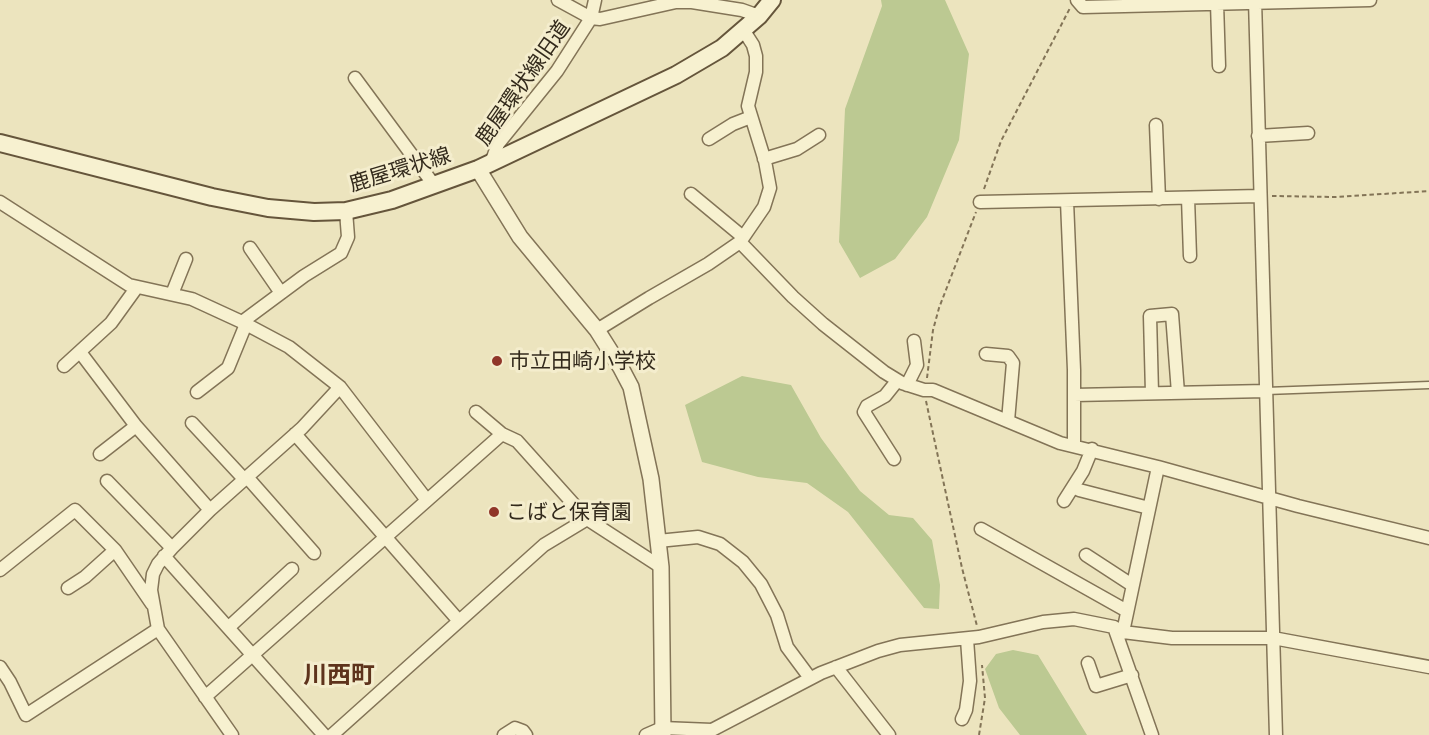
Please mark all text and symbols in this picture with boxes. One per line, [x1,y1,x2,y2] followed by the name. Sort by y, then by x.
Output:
[471,16,575,150] street label: 鹿屋環状線旧道
[346,143,454,197] street label: 鹿屋環状線
[509,348,656,374] place label: 市立田崎小学校
[490,354,504,368] marker: 市立田崎小学校
[506,499,632,525] place label: こばと保育園
[487,505,501,519] marker: こばと保育園
[303,662,375,690] district label: 川西町

